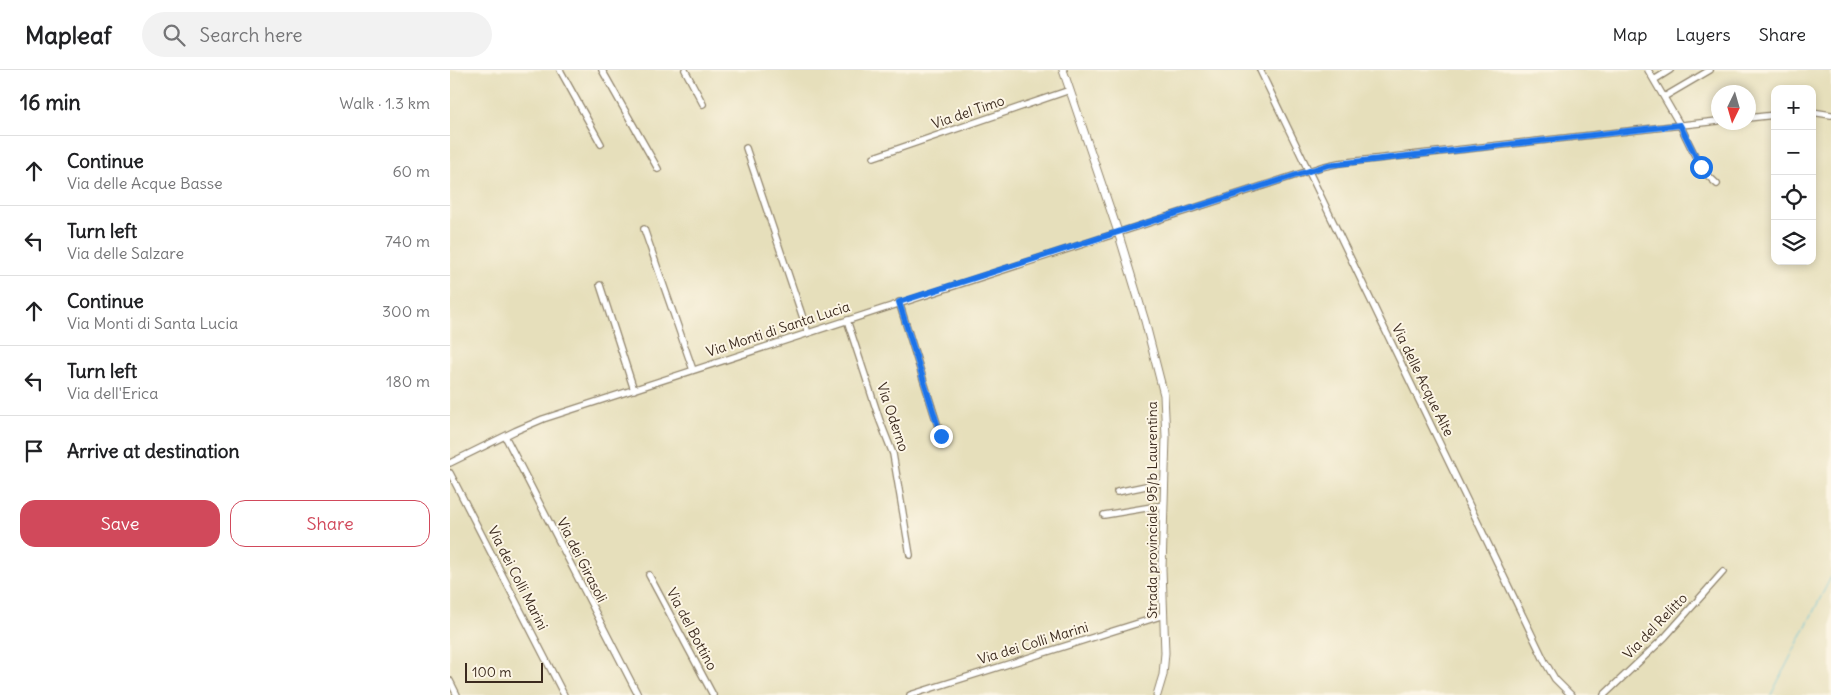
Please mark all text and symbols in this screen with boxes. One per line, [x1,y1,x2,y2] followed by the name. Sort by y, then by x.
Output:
[142,12,492,57] search box
[25,20,112,50] text: Mapleaf
[160,21,188,49] icon: search
[200,23,303,47] text: Search here
[1612,23,1647,46] text: Map
[1675,23,1731,46] text: Layers
[1759,23,1806,46] text: Share
[1711,85,1756,130] north arrow
[1771,85,1816,265] map controls
[1771,85,1816,130] button: +
[20,89,81,116] text: 16 min
[929,91,1007,133] street label: Via del Timo
[339,93,430,113] text: Walk · 1.3 km
[1771,130,1816,175] button: −
[67,149,144,173] text: Continue
[1690,156,1713,179] route start
[20,157,48,185] icon: ahead
[392,161,430,181] text: 60 m
[67,173,223,193] text: Via delle Acque Basse
[1771,175,1816,220] button: locate
[67,219,137,243] text: Turn left
[1771,220,1816,265] button: layers
[20,227,48,255] icon: left
[385,231,430,251] text: 740 m
[67,243,184,263] text: Via delle Salzare
[67,289,144,313] text: Continue
[20,297,48,325] icon: ahead
[704,297,852,361] street label: Via Monti di Santa Lucia
[382,301,430,321] text: 300 m
[67,313,238,333] text: Via Monti di Santa Lucia
[1388,321,1458,439] street label: Via delle Acque Alte
[67,359,137,383] text: Turn left
[20,367,48,395] icon: left
[386,371,430,391] text: 180 m
[873,380,913,454] street label: Via Oderno
[67,383,158,403] text: Via dell'Erica
[1143,401,1161,619] street label: Strada provinciale 95/b Laurentina
[930,425,953,448] route end
[20,437,48,465] icon: arrive
[67,439,240,463] text: Arrive at destination
[20,500,220,547] button: Save
[230,500,430,547] button: Share
[553,515,611,605] street label: Via dei Girasoli
[484,523,552,633] street label: Via dei Colli Marini
[663,585,721,673] street label: Via del Bottino
[1619,589,1691,663] street label: Via del Relitto
[976,618,1090,668] street label: Via dei Colli Marini
[465,660,542,683] scale bar
[472,663,512,681] text: 100 m

